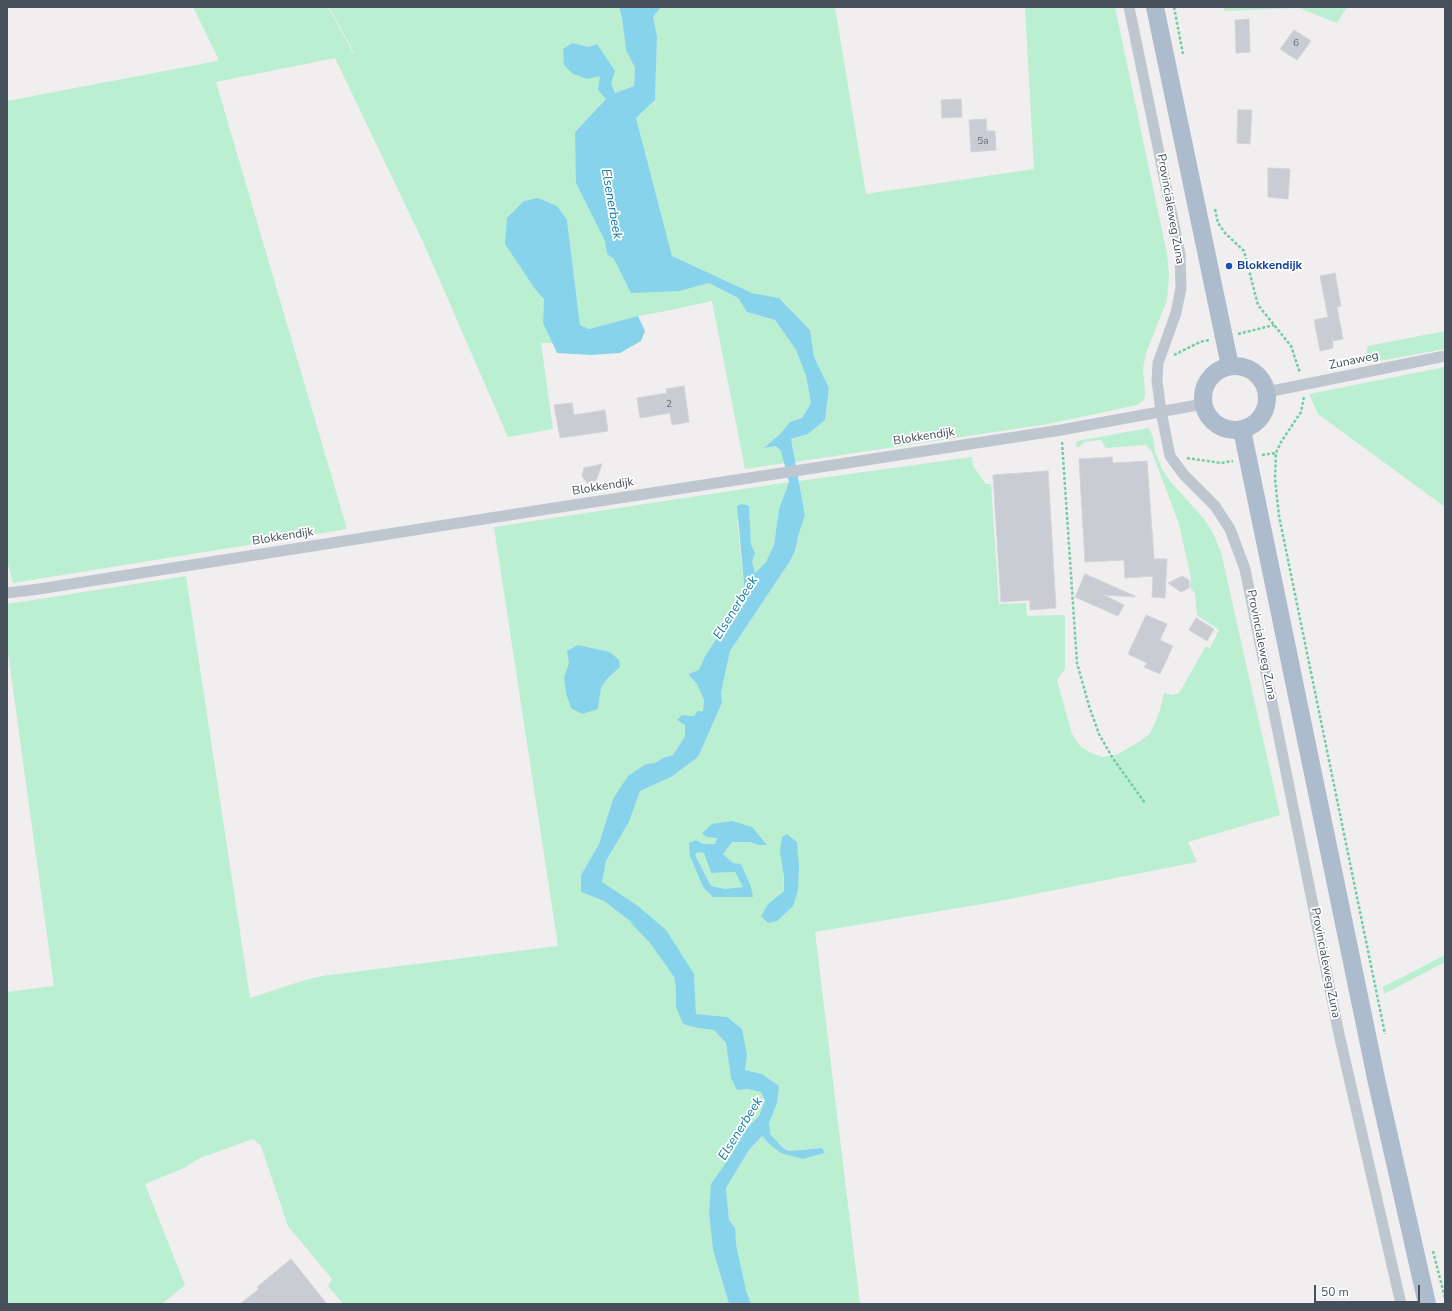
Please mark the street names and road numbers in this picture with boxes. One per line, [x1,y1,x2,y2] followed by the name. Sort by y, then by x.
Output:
[1153,153,1187,265] street label: Provincialeweg Zuna
[1328,349,1380,373] street label: Zunaweg
[892,425,956,449] street label: Blokkendijk
[571,475,635,499] street label: Blokkendijk
[251,525,315,549] street label: Blokkendijk
[1243,589,1279,701] street label: Provincialeweg Zuna
[1307,907,1343,1019] street label: Provincialeweg Zuna

